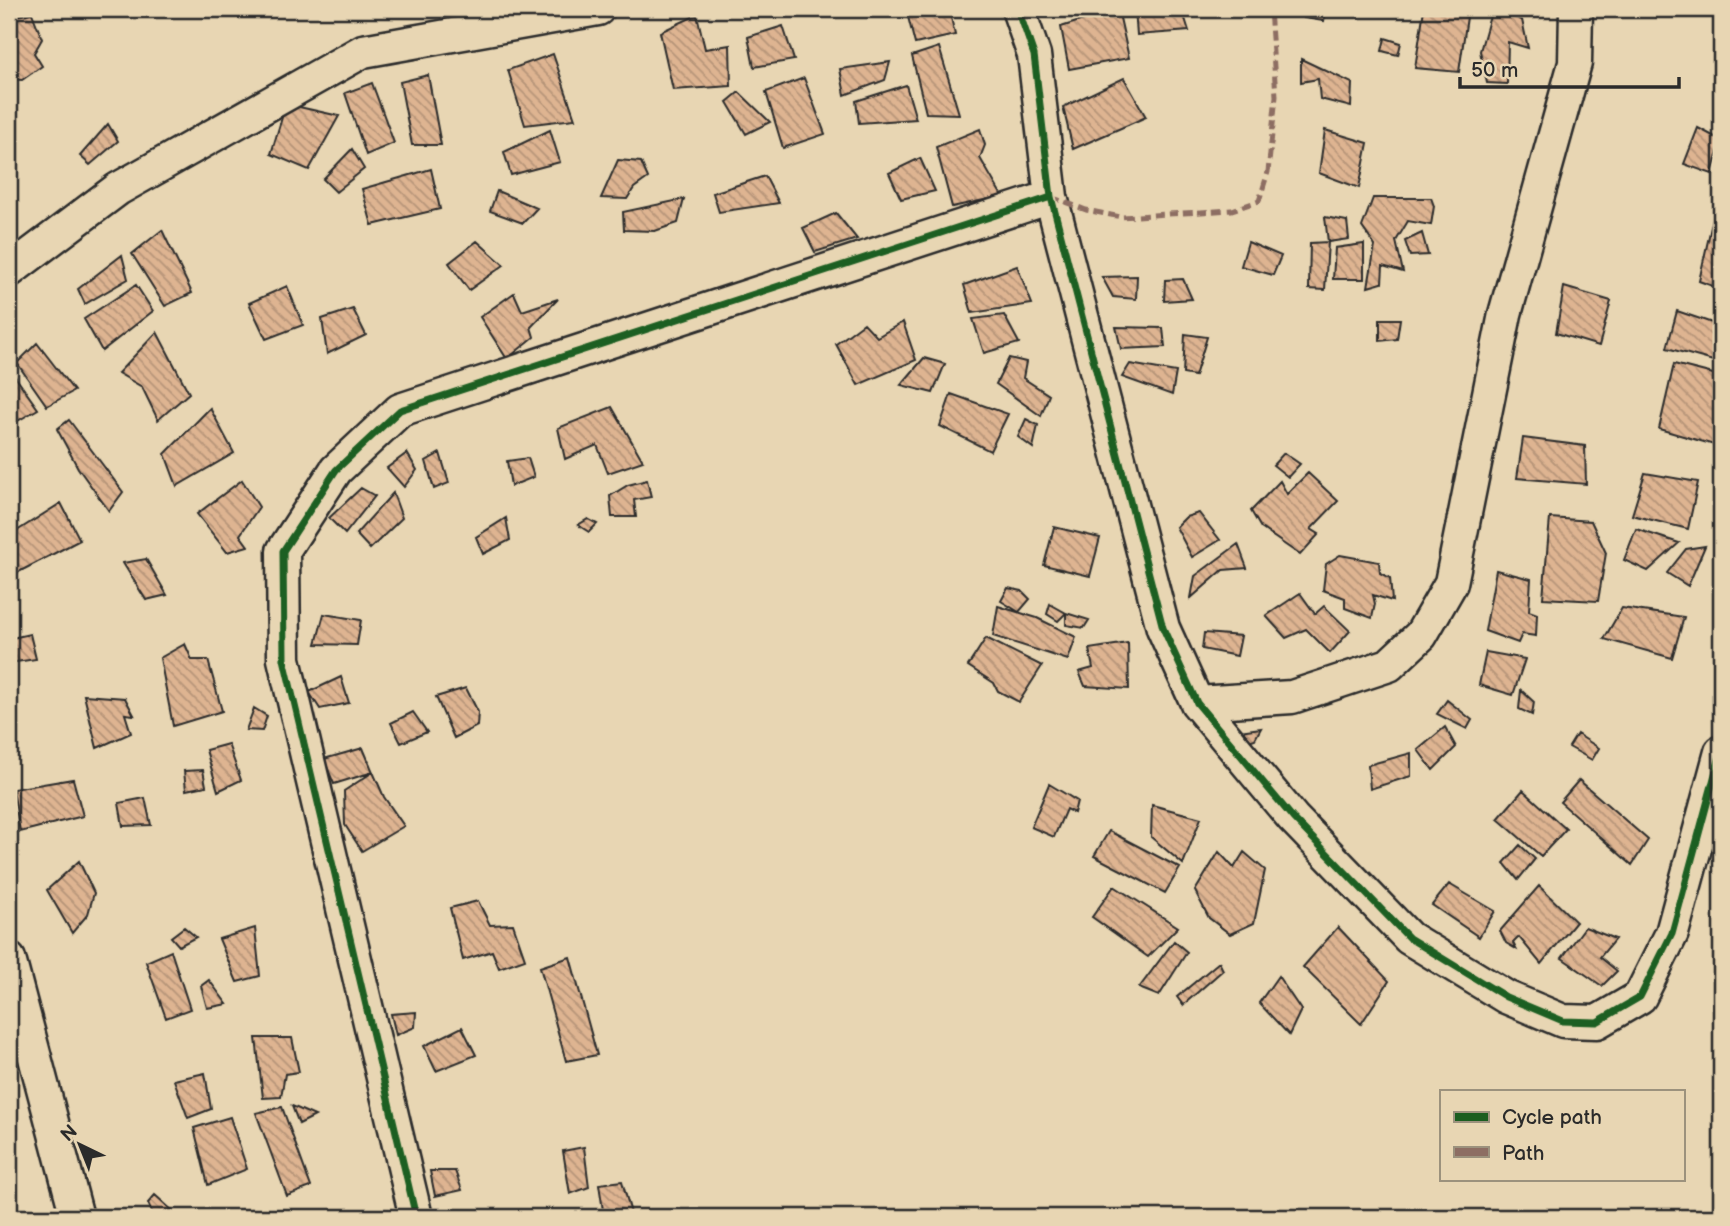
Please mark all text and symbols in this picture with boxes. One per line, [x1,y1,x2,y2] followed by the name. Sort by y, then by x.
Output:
[1460,46,1679,90] scale bar
[1471,58,1518,83] text: 50 m
[1440,1090,1684,1180] legend
[1502,1105,1602,1130] text: Cycle path
[46,1110,116,1180] north arrow
[56,1120,82,1147] text: N
[1502,1141,1544,1166] text: Path

